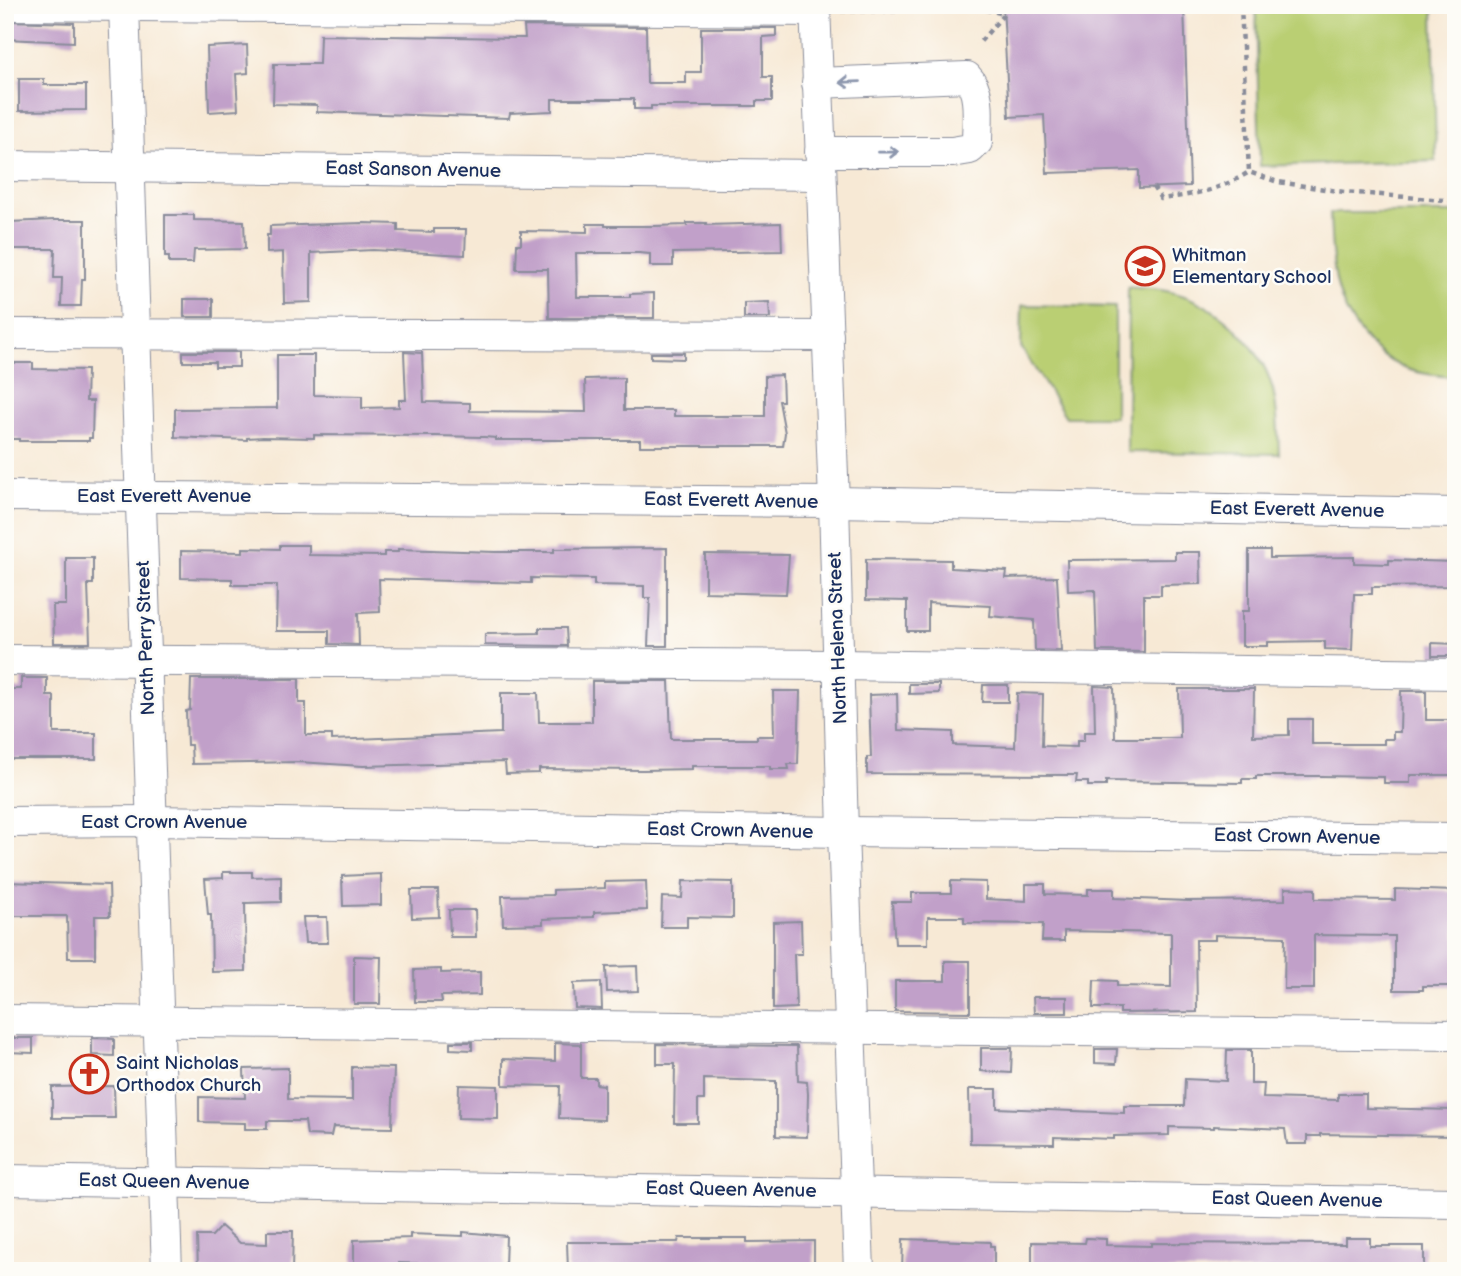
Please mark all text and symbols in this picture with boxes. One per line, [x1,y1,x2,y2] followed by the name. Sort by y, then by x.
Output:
[839,75,862,88] one-way arrow
[876,145,899,159] one-way arrow
[325,157,501,183] street label: East Sanson Avenue
[1172,244,1331,289] place label: Whitman Elementary School
[1124,245,1166,287] school or university icon: Whitman Elementary School
[77,485,251,508] street label: East Everett Avenue
[643,488,819,514] street label: East Everett Avenue
[1209,497,1385,523] street label: East Everett Avenue
[823,551,853,725] street label: North Helena Street
[132,560,160,716] street label: North Perry Street
[81,811,247,834] street label: East Crown Avenue
[646,818,814,844] street label: East Crown Avenue
[1213,824,1381,850] street label: East Crown Avenue
[116,1052,261,1097] place label: Saint Nicholas Orthodox Church
[68,1053,110,1095] church icon: Saint Nicholas Orthodox Church
[78,1169,250,1195] street label: East Queen Avenue
[645,1177,817,1203] street label: East Queen Avenue
[1211,1187,1383,1213] street label: East Queen Avenue

